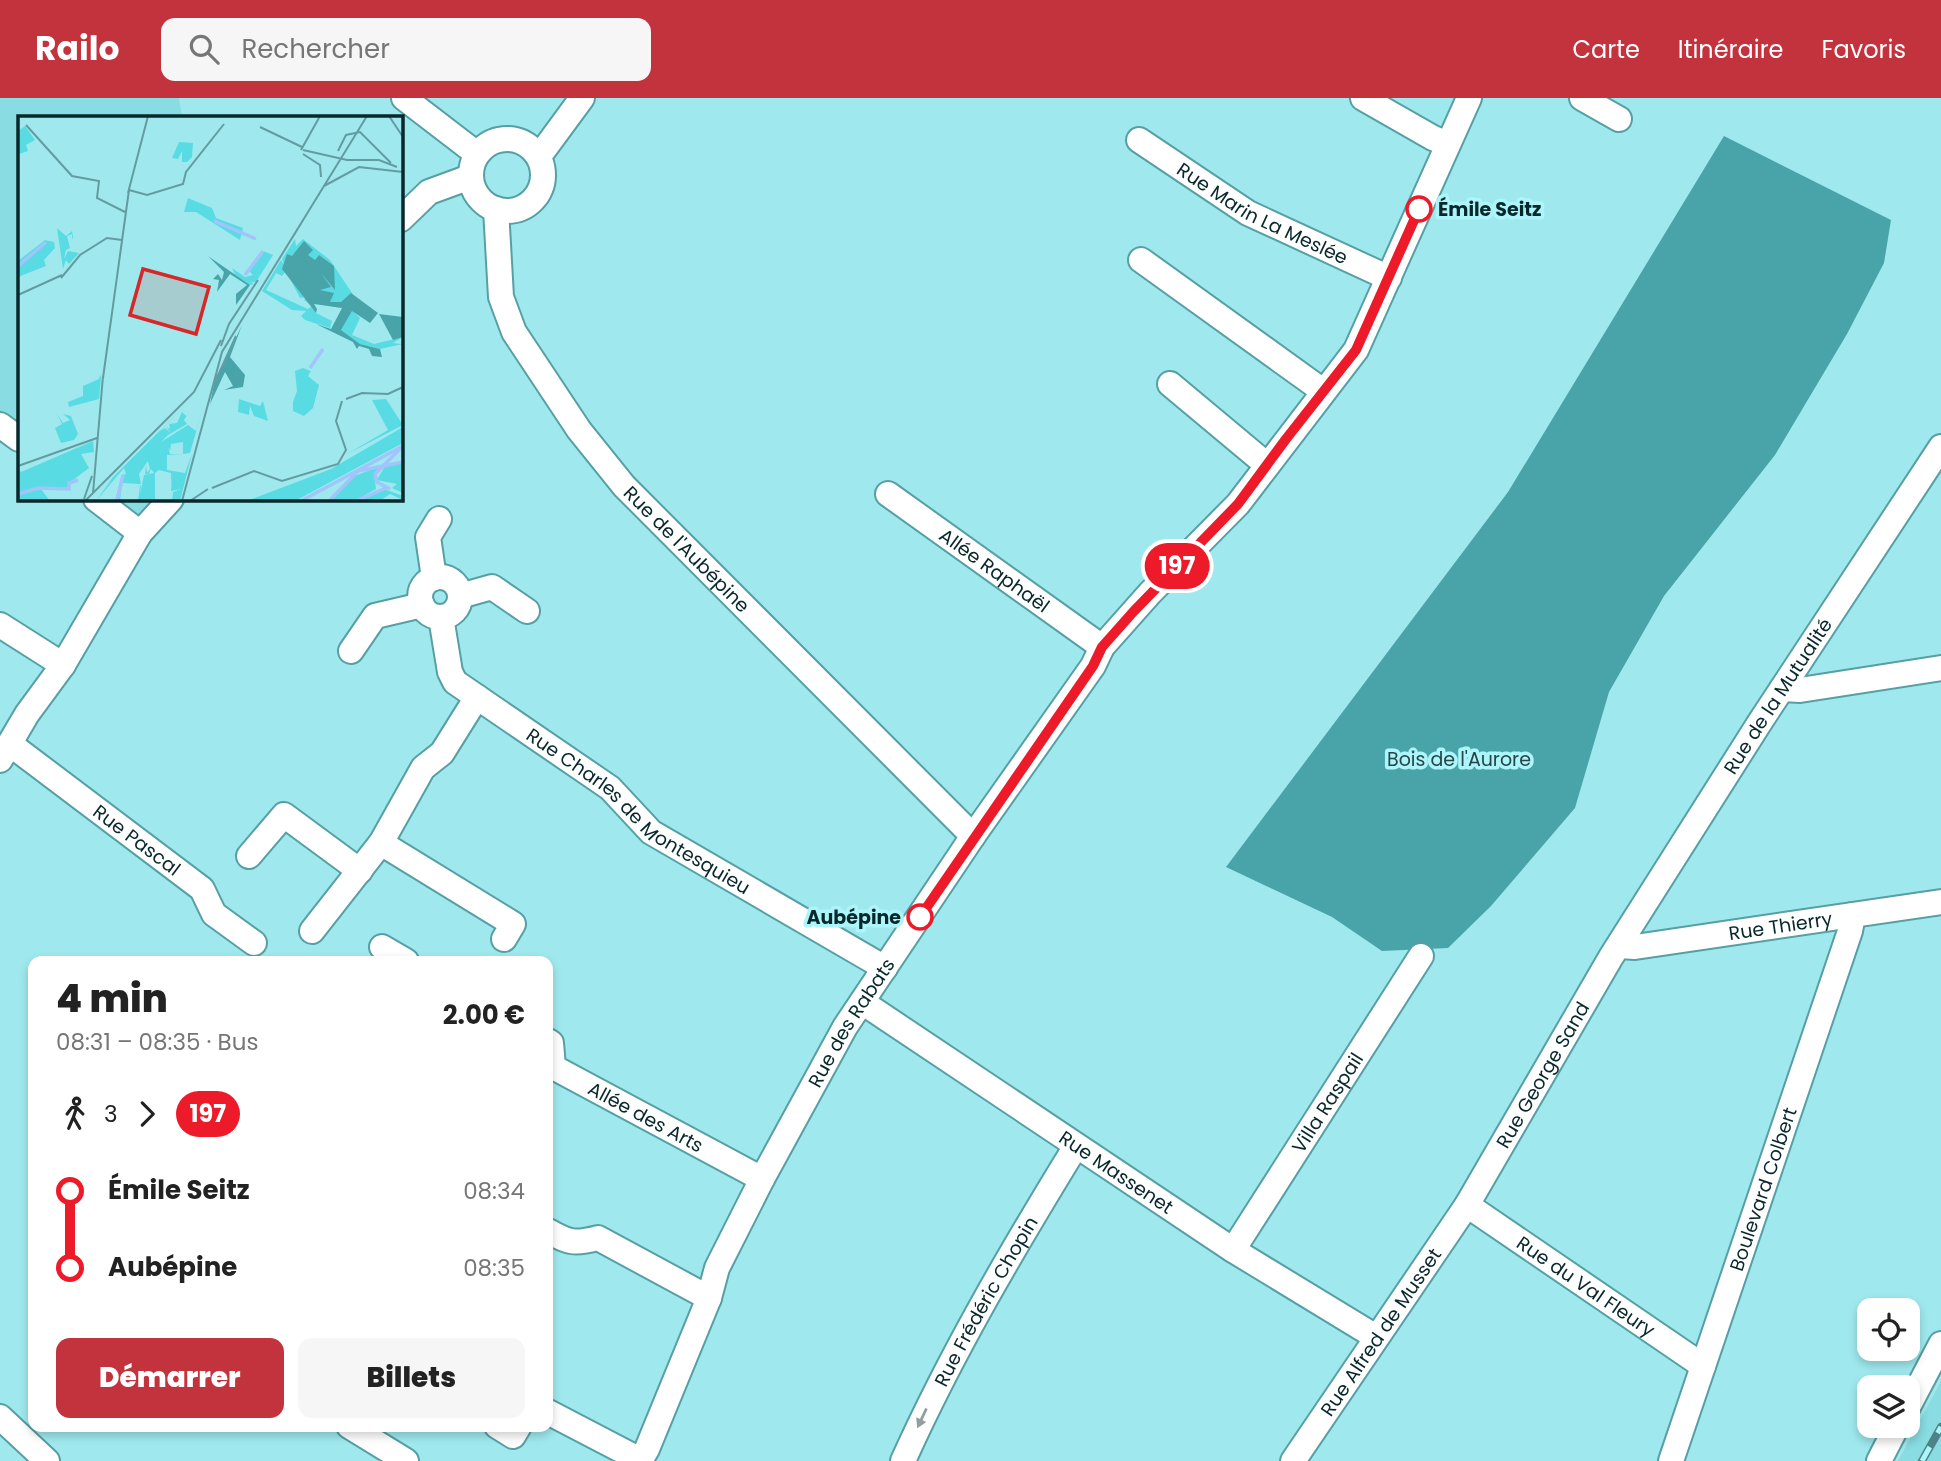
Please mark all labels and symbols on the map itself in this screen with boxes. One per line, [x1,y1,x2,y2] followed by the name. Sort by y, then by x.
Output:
[18,116,402,500] inset map
[1172,156,1352,271] street label: Rue Marin La Meslée
[1406,196,1432,222] marker: Émile Seitz
[1438,196,1541,223] place label: Émile Seitz
[618,480,756,619] street label: Rue de l'Aubépine
[934,522,1055,619] street label: Allée Raphaël
[1137,543,1217,589] line badge: 197
[1717,613,1838,779] street label: Rue de la Mutualité
[521,721,755,900] street label: Rue Charles de Montesquieu
[1387,746,1531,773] park label: Bois de l'Aurore
[87,798,186,882] street label: Rue Pascal
[807,904,901,931] place label: Aubépine
[907,904,933,930] marker: Aubépine
[1727,905,1834,947] street label: Rue Thierry
[801,953,901,1092] street label: Rue des Rabats
[1489,997,1596,1153] street label: Rue George Sand
[1285,1047,1369,1158] street label: Villa Raspail
[583,1075,708,1159] street label: Allée des Arts
[1723,1104,1803,1275] street label: Boulevard Colbert
[1054,1124,1179,1220] street label: Rue Massenet
[928,1211,1044,1391] street label: Rue Frédéric Chopin
[1511,1229,1661,1343] street label: Rue du Val Fleury
[1314,1242,1448,1421] street label: Rue Alfred de Musset
[916,1408,928,1428] one-way arrow

